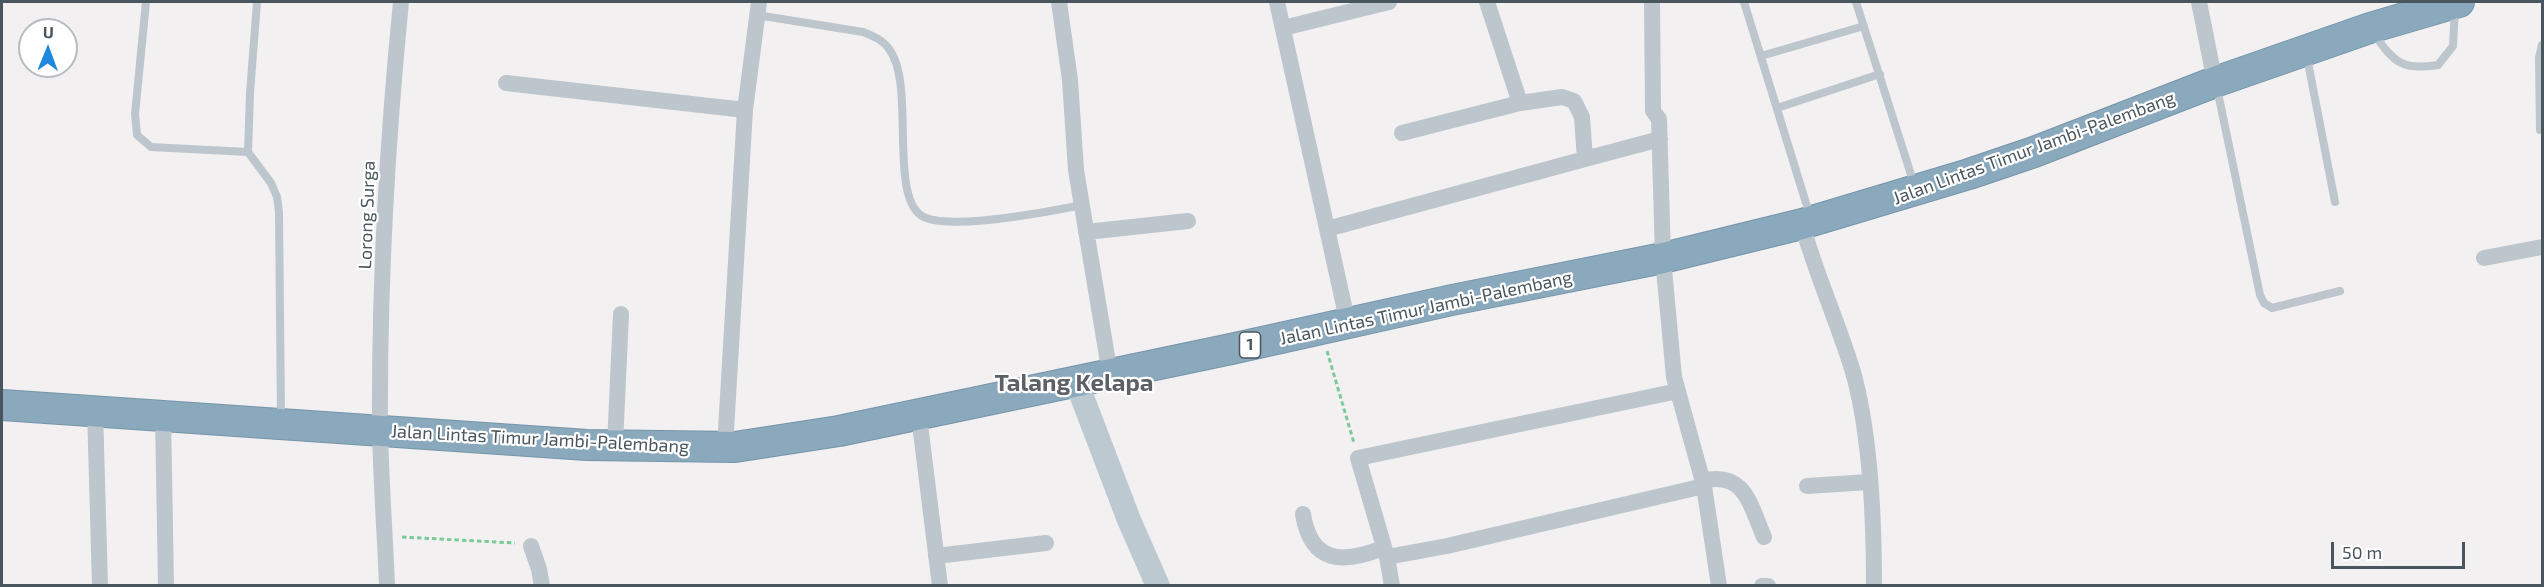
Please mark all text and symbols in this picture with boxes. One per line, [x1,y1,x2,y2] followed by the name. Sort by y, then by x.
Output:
[18,18,78,78] north arrow
[43,22,54,41] text: U
[1890,87,2178,209] street label: Jalan Lintas Timur Jambi-Palembang
[354,160,380,270] street label: Lorong Surga
[1278,266,1574,350] street label: Jalan Lintas Timur Jambi-Palembang
[1240,332,1260,358] road number: 1
[994,369,1154,397] district label: Talang Kelapa
[390,420,690,458] street label: Jalan Lintas Timur Jambi-Palembang
[2334,530,2468,568] scale bar
[2342,541,2382,563] text: 50 m

